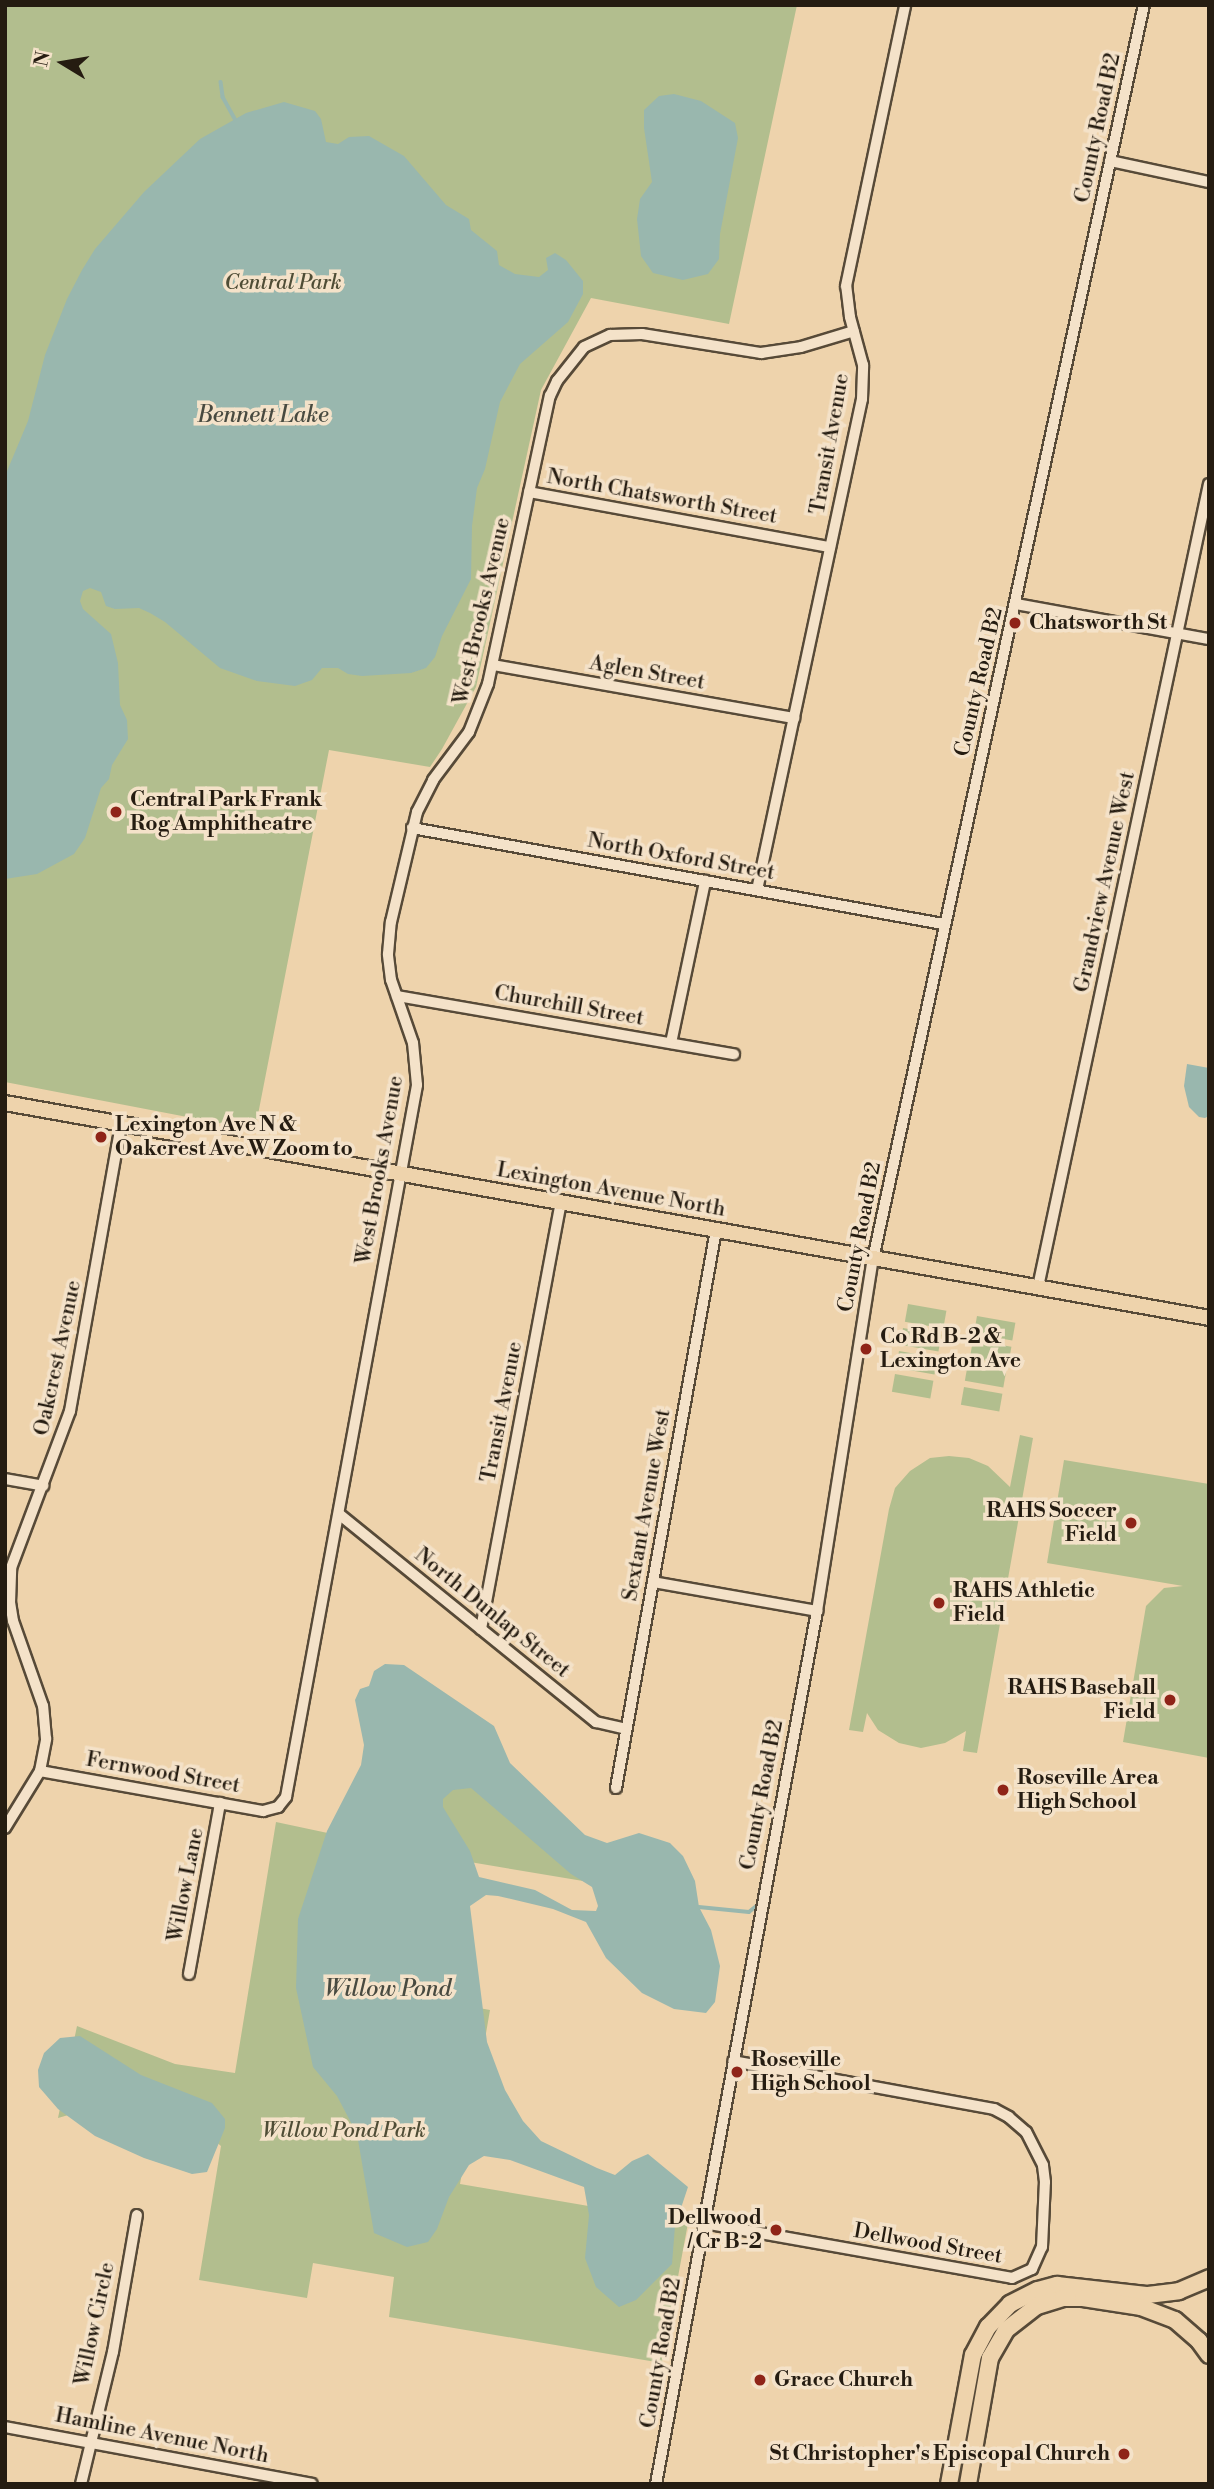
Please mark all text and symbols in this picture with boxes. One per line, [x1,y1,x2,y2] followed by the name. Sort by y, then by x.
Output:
[28,28,98,98] north arrow
[29,49,56,69] text: N
[1070,51,1126,205] street label: County Road B2
[224,270,342,296] park label: Central Park
[805,371,855,517] street label: Transit Avenue
[197,401,329,429] water label: Bennett Lake
[545,464,779,530] street label: North Chatsworth Street
[448,515,516,707] street label: West Brooks Avenue
[950,605,1008,759] street label: County Road B2
[1029,610,1167,636] place label: Chatsworth St
[1007,615,1023,631] marker: Chatsworth St
[587,650,707,696] street label: Aglen Street
[1069,769,1141,995] street label: Grandview Avenue West
[130,787,322,837] place label: Central Park Frank Rog Amphitheatre
[108,804,124,820] marker: Central Park Frank Rog Amphitheatre
[585,828,777,886] street label: North Oxford Street
[492,980,646,1032] street label: Churchill Street
[351,1074,409,1266] street label: West Brooks Avenue
[115,1112,353,1162] place label: Lexington Ave N & Oakcrest Ave W Zoom to
[93,1129,109,1145] marker: Lexington Ave N & Oakcrest Ave W Zoom to
[495,1157,727,1223] street label: Lexington Avenue North
[833,1160,887,1314] street label: County Road B2
[29,1278,87,1438] street label: Oakcrest Avenue
[880,1324,1021,1374] place label: Co Rd B-2 & Lexington Ave
[476,1339,528,1485] street label: Transit Avenue
[858,1341,874,1357] marker: Co Rd B-2 & Lexington Ave
[618,1407,676,1603] street label: Sextant Avenue West
[986,1498,1117,1548] place label: RAHS Soccer Field
[1123,1515,1139,1531] marker: RAHS Soccer Field
[409,1543,575,1683] street label: North Dunlap Street
[953,1578,1095,1628] place label: RAHS Athletic Field
[931,1595,947,1611] marker: RAHS Athletic Field
[1007,1675,1156,1725] place label: RAHS Baseball Field
[1162,1692,1178,1708] marker: RAHS Baseball Field
[735,1718,789,1872] street label: County Road B2
[84,1747,242,1799] street label: Fernwood Street
[1017,1765,1159,1815] place label: Roseville Area High School
[995,1782,1011,1798] marker: Roseville Area High School
[163,1826,209,1944] street label: Willow Lane
[324,1975,452,2003] water label: Willow Pond
[751,2047,871,2097] place label: Roseville High School
[729,2064,745,2080] marker: Roseville High School
[262,2118,426,2144] park label: Willow Pond Park
[668,2205,762,2255] place label: Dellwood / Cr B-2
[852,2219,1004,2269] street label: Dellwood Street
[768,2222,784,2238] marker: Dellwood / Cr B-2
[70,2260,120,2388] street label: Willow Circle
[635,2276,687,2430] street label: County Road B2
[774,2367,913,2393] place label: Grace Church
[752,2372,768,2388] marker: Grace Church
[53,2403,271,2469] street label: Hamline Avenue North
[770,2441,1110,2467] place label: St Christopher's Episcopal Church
[1116,2446,1132,2462] marker: St Christopher's Episcopal Church

